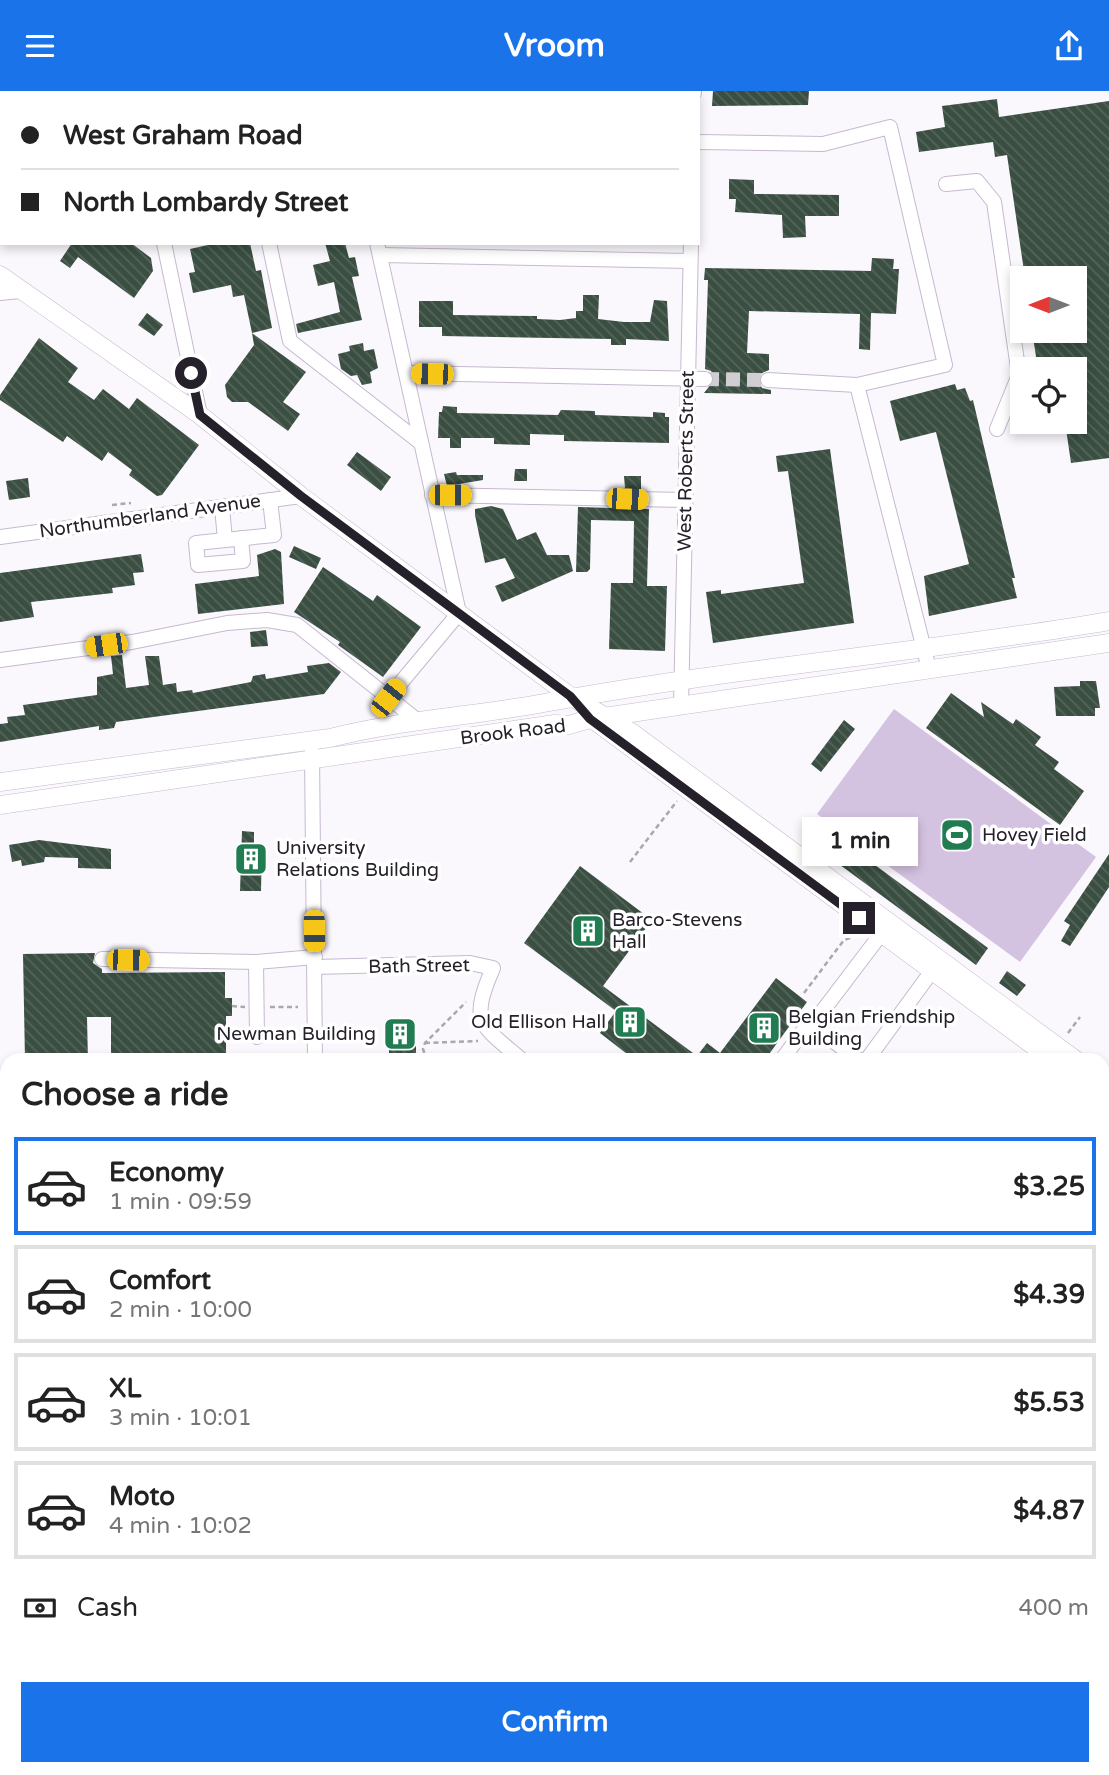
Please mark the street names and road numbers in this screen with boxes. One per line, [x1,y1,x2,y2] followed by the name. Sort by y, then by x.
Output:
[673,370,699,552] street label: West Roberts Street
[38,490,262,542] street label: Northumberland Avenue
[459,715,567,749] street label: Brook Road
[368,954,470,978] street label: Bath Street

